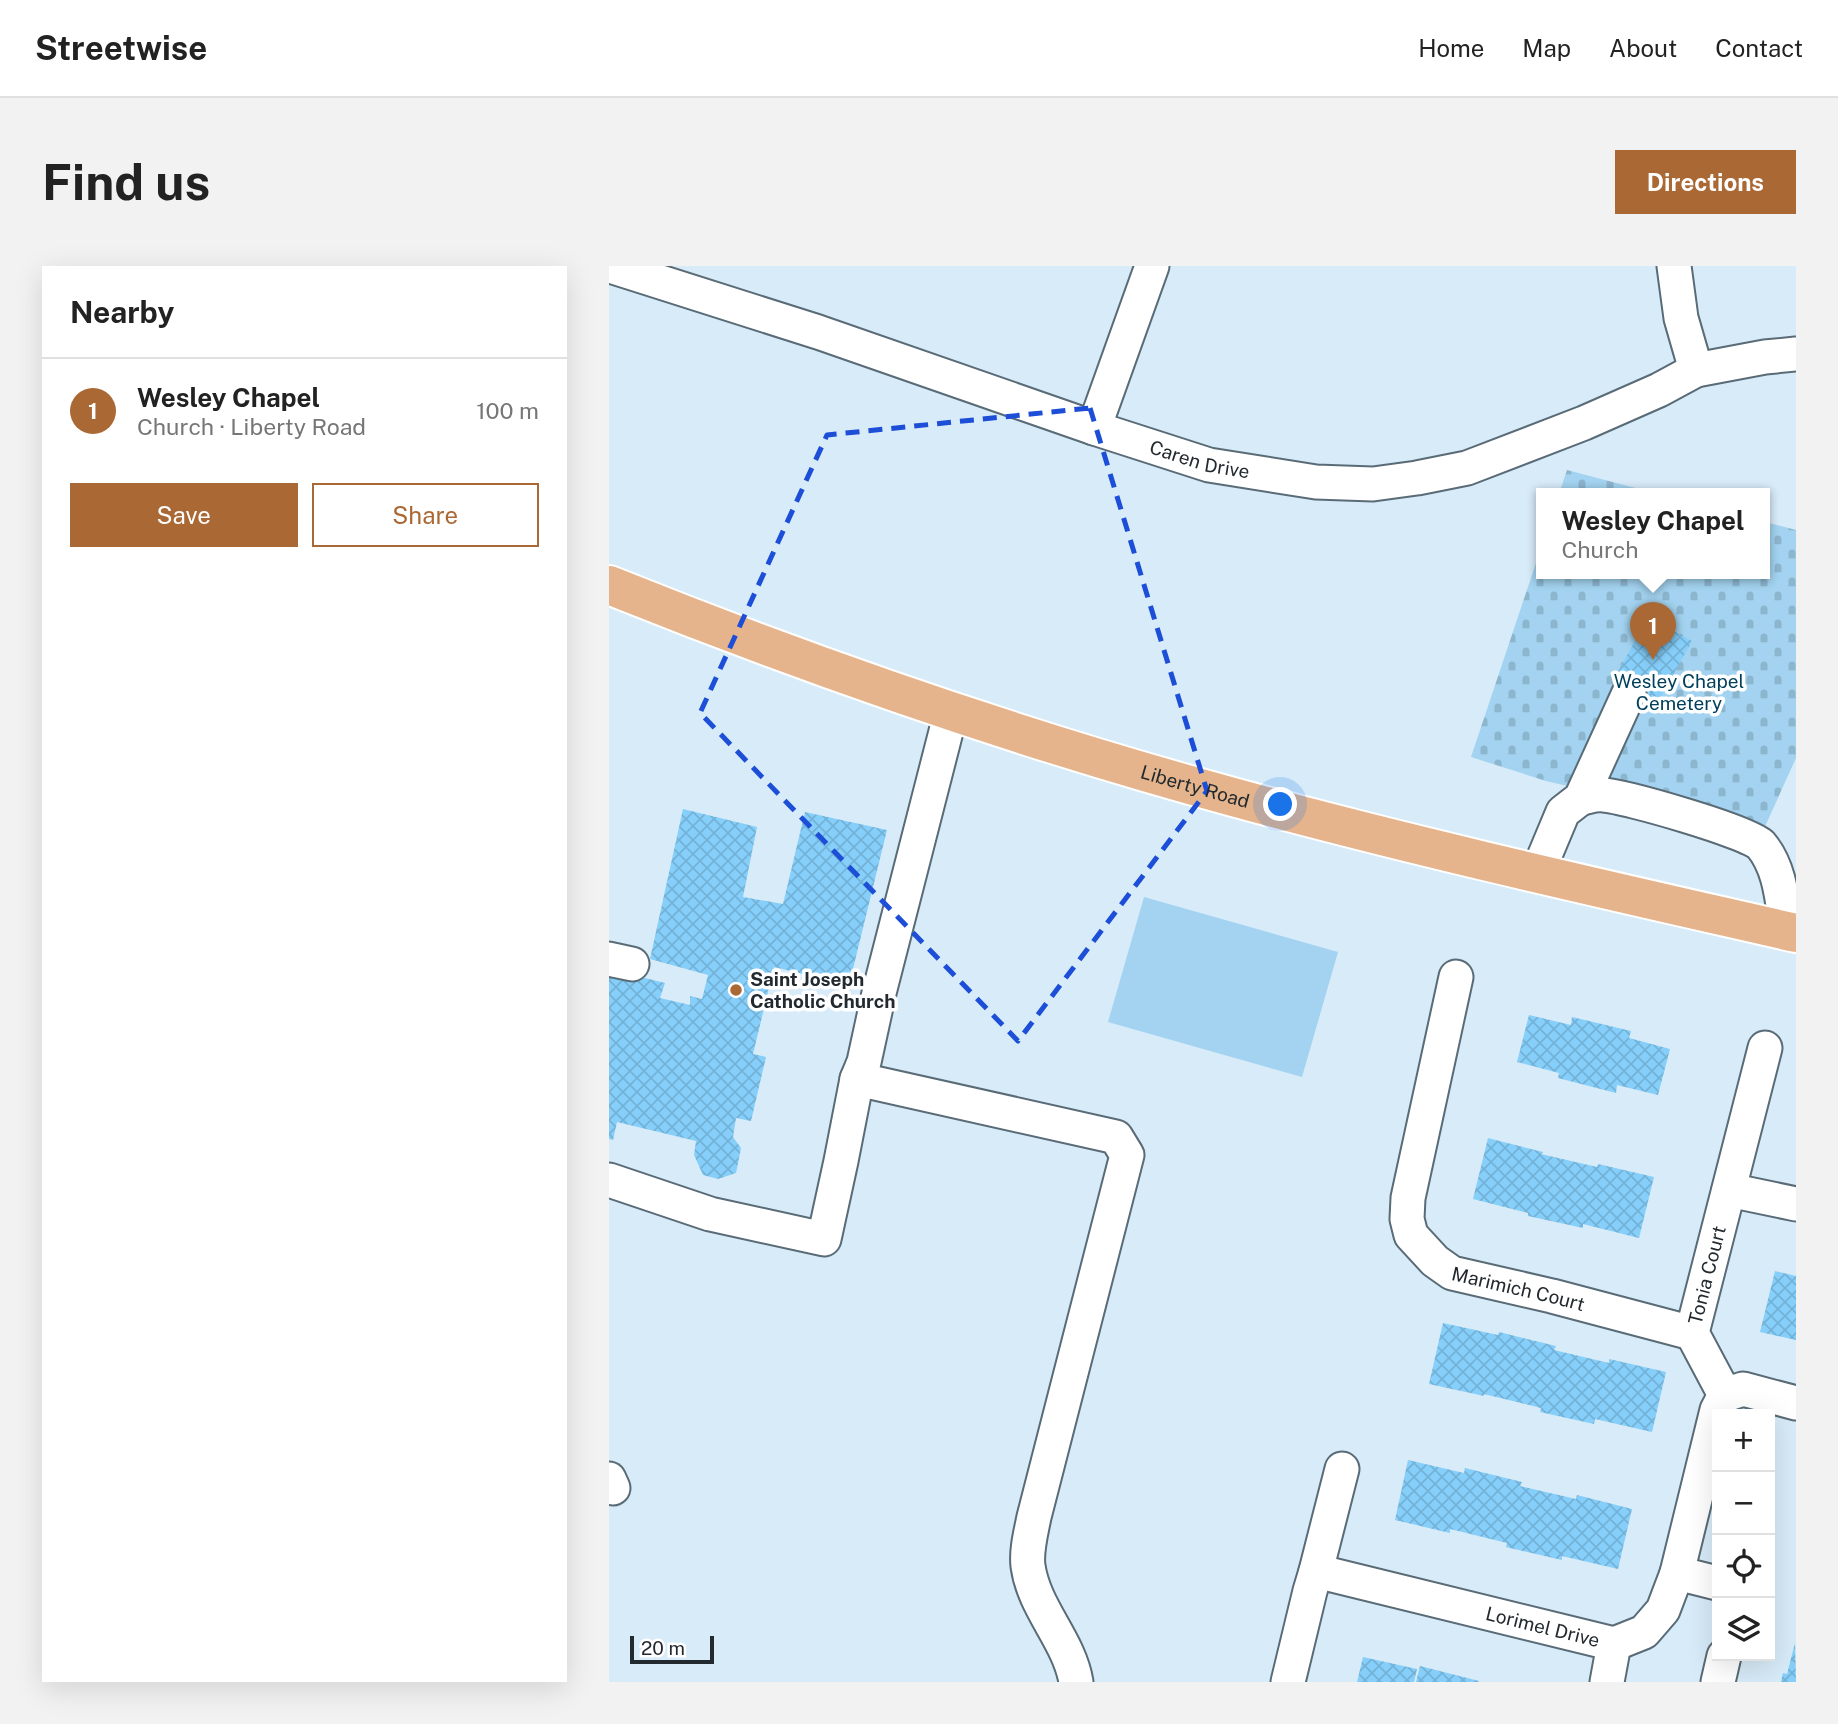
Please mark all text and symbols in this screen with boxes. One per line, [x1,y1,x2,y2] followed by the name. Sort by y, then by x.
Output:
[35,29,207,67] text: Streetwise
[1418,34,1484,62] text: Home
[1522,34,1571,62] text: Map
[1609,34,1677,62] text: About
[1715,34,1803,62] text: Contact
[1615,150,1796,214] button: Directions
[42,153,210,211] text: Find us
[70,294,174,330] text: Nearby
[137,382,320,413] text: Wesley Chapel
[88,397,98,424] text: 1
[476,397,539,424] text: 100 m
[137,413,366,440] text: Church · Liberty Road
[1147,436,1251,482] street label: Caren Drive
[70,483,298,547] button: Save
[312,483,539,547] button: Share
[1536,488,1770,579] popup
[1561,505,1745,536] text: Wesley Chapel
[1561,536,1638,563] text: Church
[1630,602,1676,660] pin: 1
[1614,670,1744,714] park label: Wesley Chapel Cemetery
[1138,760,1252,812] street label: Liberty Road
[1263,787,1297,821] your location
[750,968,895,1012] place label: Saint Joseph Catholic Church
[728,982,744,998] marker: Saint Joseph Catholic Church
[1684,1223,1730,1327] street label: Tonia Court
[1450,1262,1587,1315] street label: Marimich Court
[1712,1409,1775,1661] map controls
[1712,1409,1775,1472] button: +
[1712,1472,1775,1535] button: −
[1712,1535,1775,1598] button: locate
[1712,1598,1775,1661] button: layers
[1483,1602,1602,1651] street label: Lorimel Drive
[630,1633,714,1665] scale bar
[641,1637,685,1659] text: 20 m

